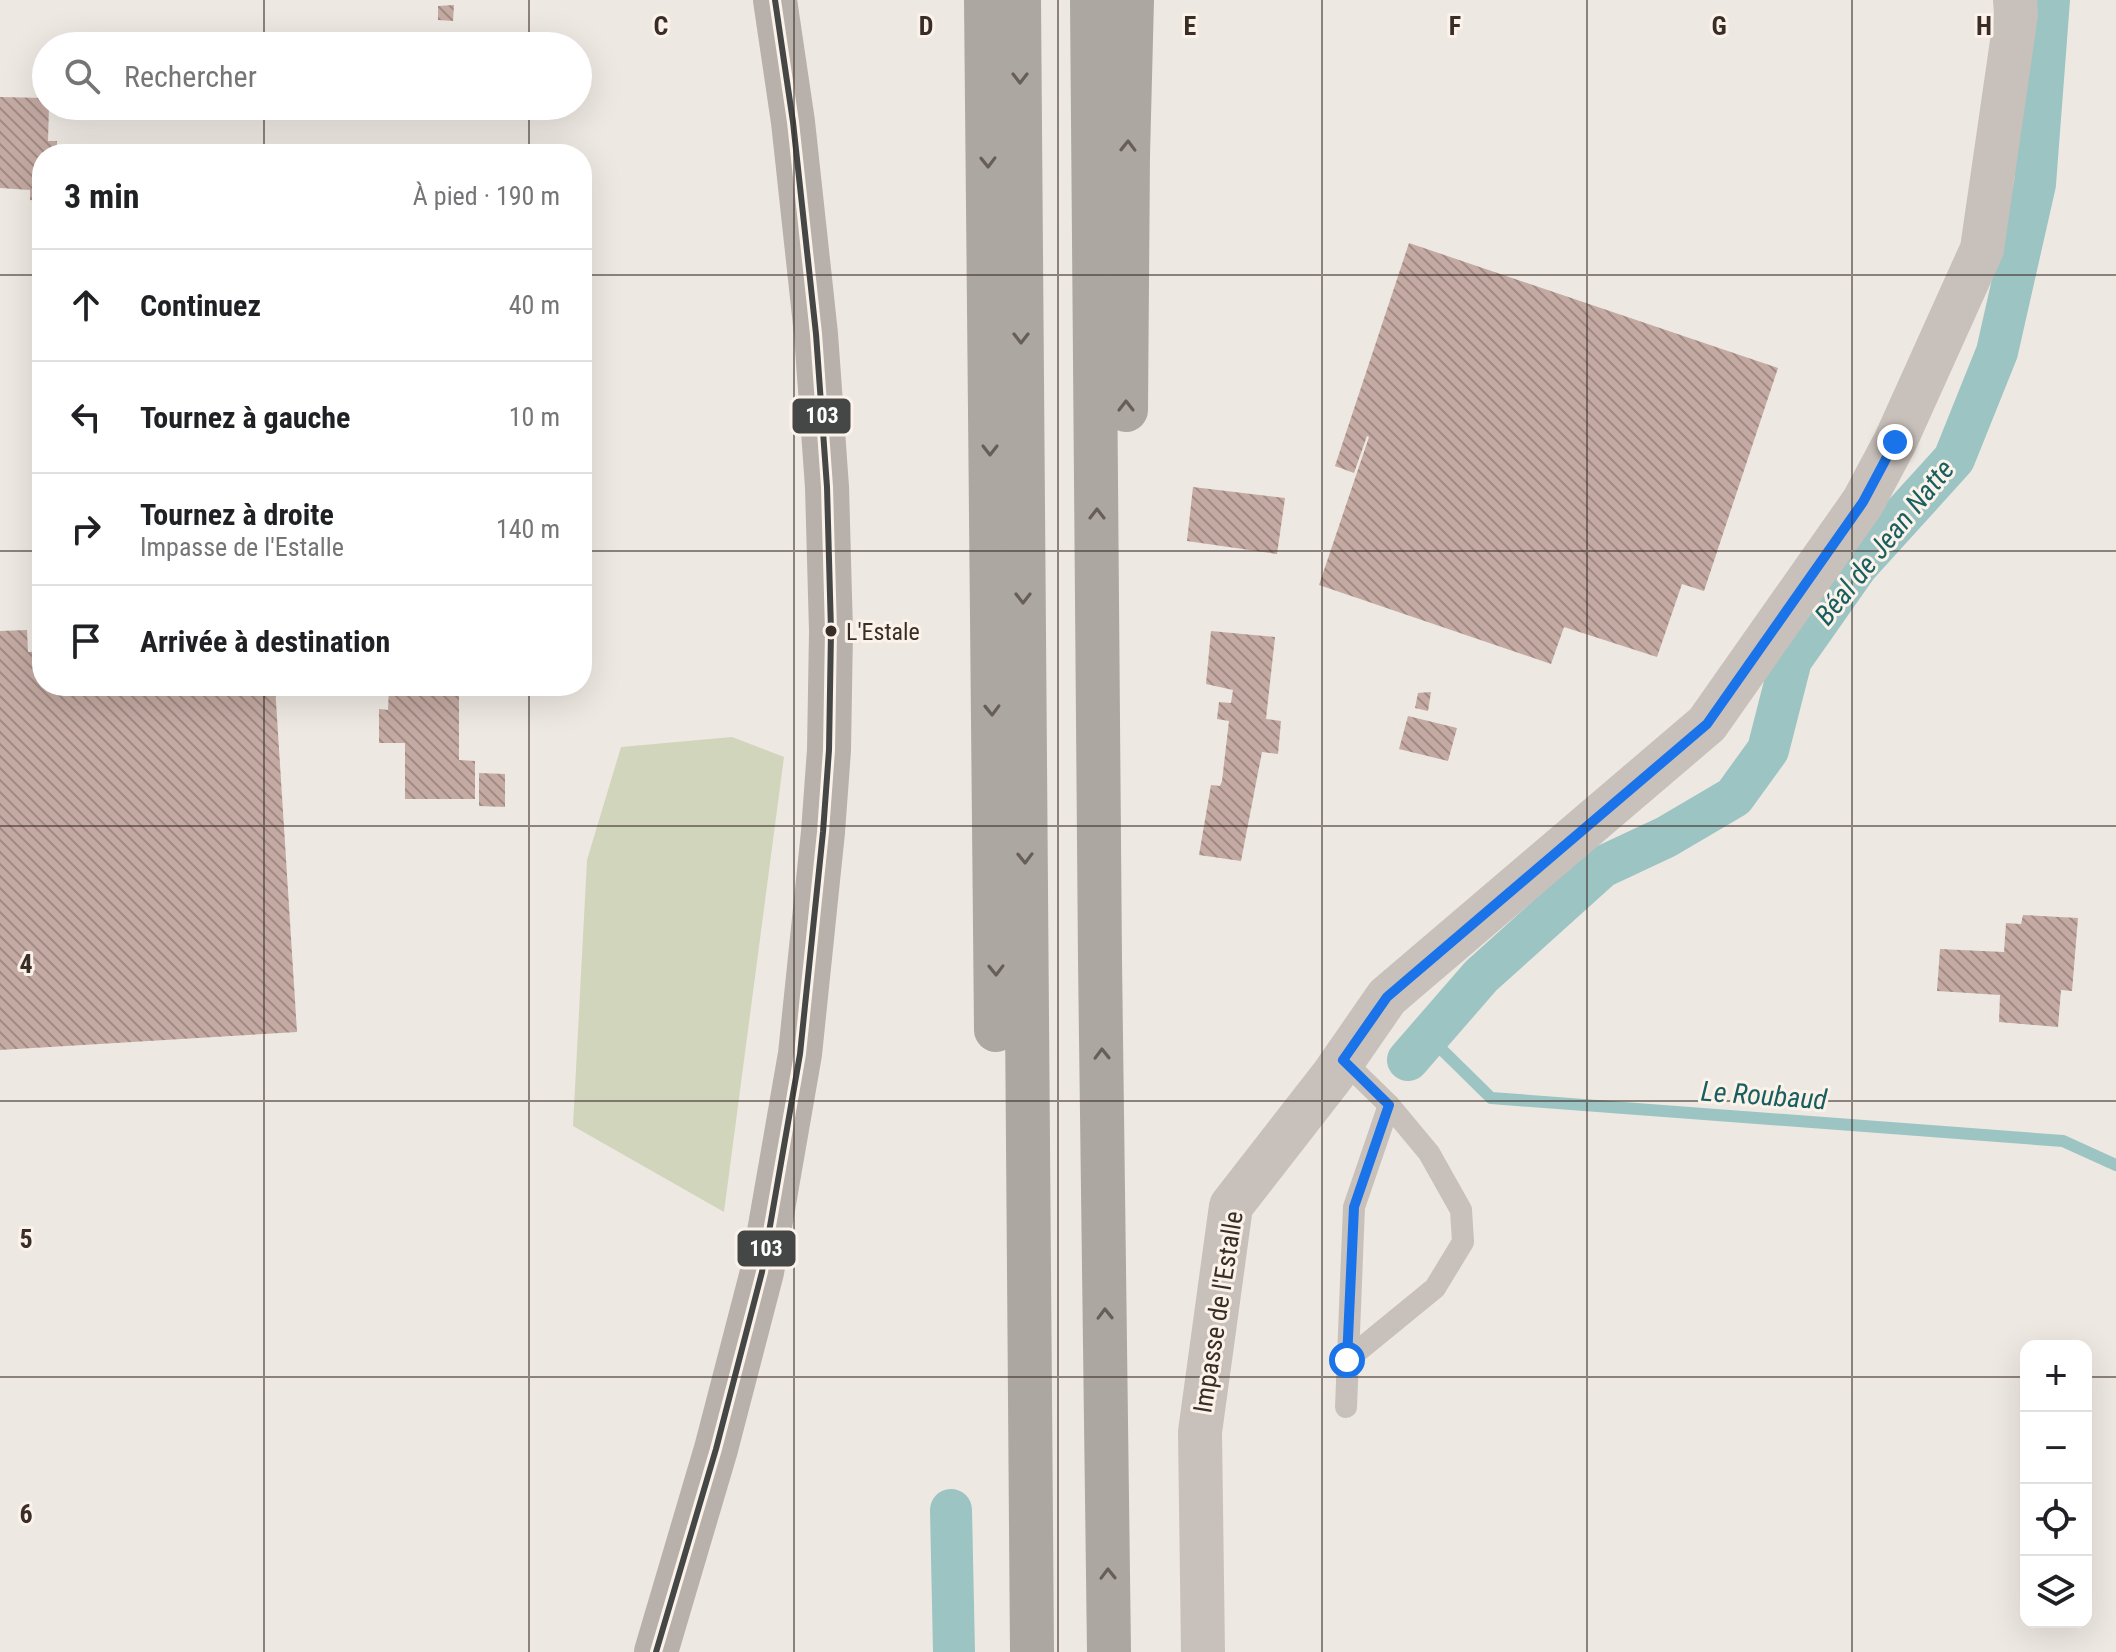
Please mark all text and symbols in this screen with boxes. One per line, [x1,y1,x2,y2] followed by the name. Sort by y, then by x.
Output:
[654,11,669,41] text: C
[919,11,933,41] text: D
[1184,11,1197,41] text: E
[1449,11,1461,41] text: F
[1711,11,1727,41] text: G
[1976,11,1992,41] text: H
[32,32,592,120] search box
[60,54,104,98] icon: search
[124,59,257,94] text: Rechercher
[1011,72,1028,85] one-way arrow
[1120,139,1137,152] one-way arrow
[979,156,996,169] one-way arrow
[64,176,140,216] text: 3 min
[413,181,560,211] text: À pied · 190 m
[64,283,108,327] icon: ahead
[140,288,261,323] text: Continuez
[509,290,560,320] text: 40 m
[1012,332,1030,345] one-way arrow
[64,395,108,439] icon: left
[791,397,852,435] line badge: 103
[1117,399,1135,412] one-way arrow
[140,400,350,435] text: Tournez à gauche
[509,402,560,432] text: 10 m
[805,403,839,428] text: 103
[1877,424,1913,460] route end
[981,444,999,457] one-way arrow
[1808,453,1961,631] water label: Béal de Jean Natte
[140,497,334,532] text: Tournez à droite
[64,507,108,551] icon: right
[1088,507,1106,520] one-way arrow
[496,514,560,544] text: 140 m
[140,532,344,562] text: Impasse de l'Estalle
[1014,592,1032,605] one-way arrow
[846,618,920,646] place label: L'Estale
[64,619,108,663] icon: arrive
[823,623,839,639] marker: L'Estale
[140,624,390,659] text: Arrivée à destination
[984,704,1001,717] one-way arrow
[1016,852,1034,865] one-way arrow
[19,949,33,979] text: 4
[987,964,1005,977] one-way arrow
[1093,1047,1110,1060] one-way arrow
[1700,1075,1829,1116] water label: Le Roubaud
[1187,1209,1249,1415] street label: Impasse de l'Estalle
[19,1224,33,1254] text: 5
[736,1229,797,1268] line badge: 103
[749,1236,783,1261] text: 103
[1096,1307,1114,1320] one-way arrow
[2020,1340,2092,1628] map controls
[2020,1340,2092,1412] button: +
[1329,1342,1365,1378] route start
[2020,1412,2092,1484] button: −
[2020,1484,2092,1556] button: locate
[19,1499,33,1529] text: 6
[2020,1556,2092,1628] button: layers
[1099,1567,1117,1580] one-way arrow

